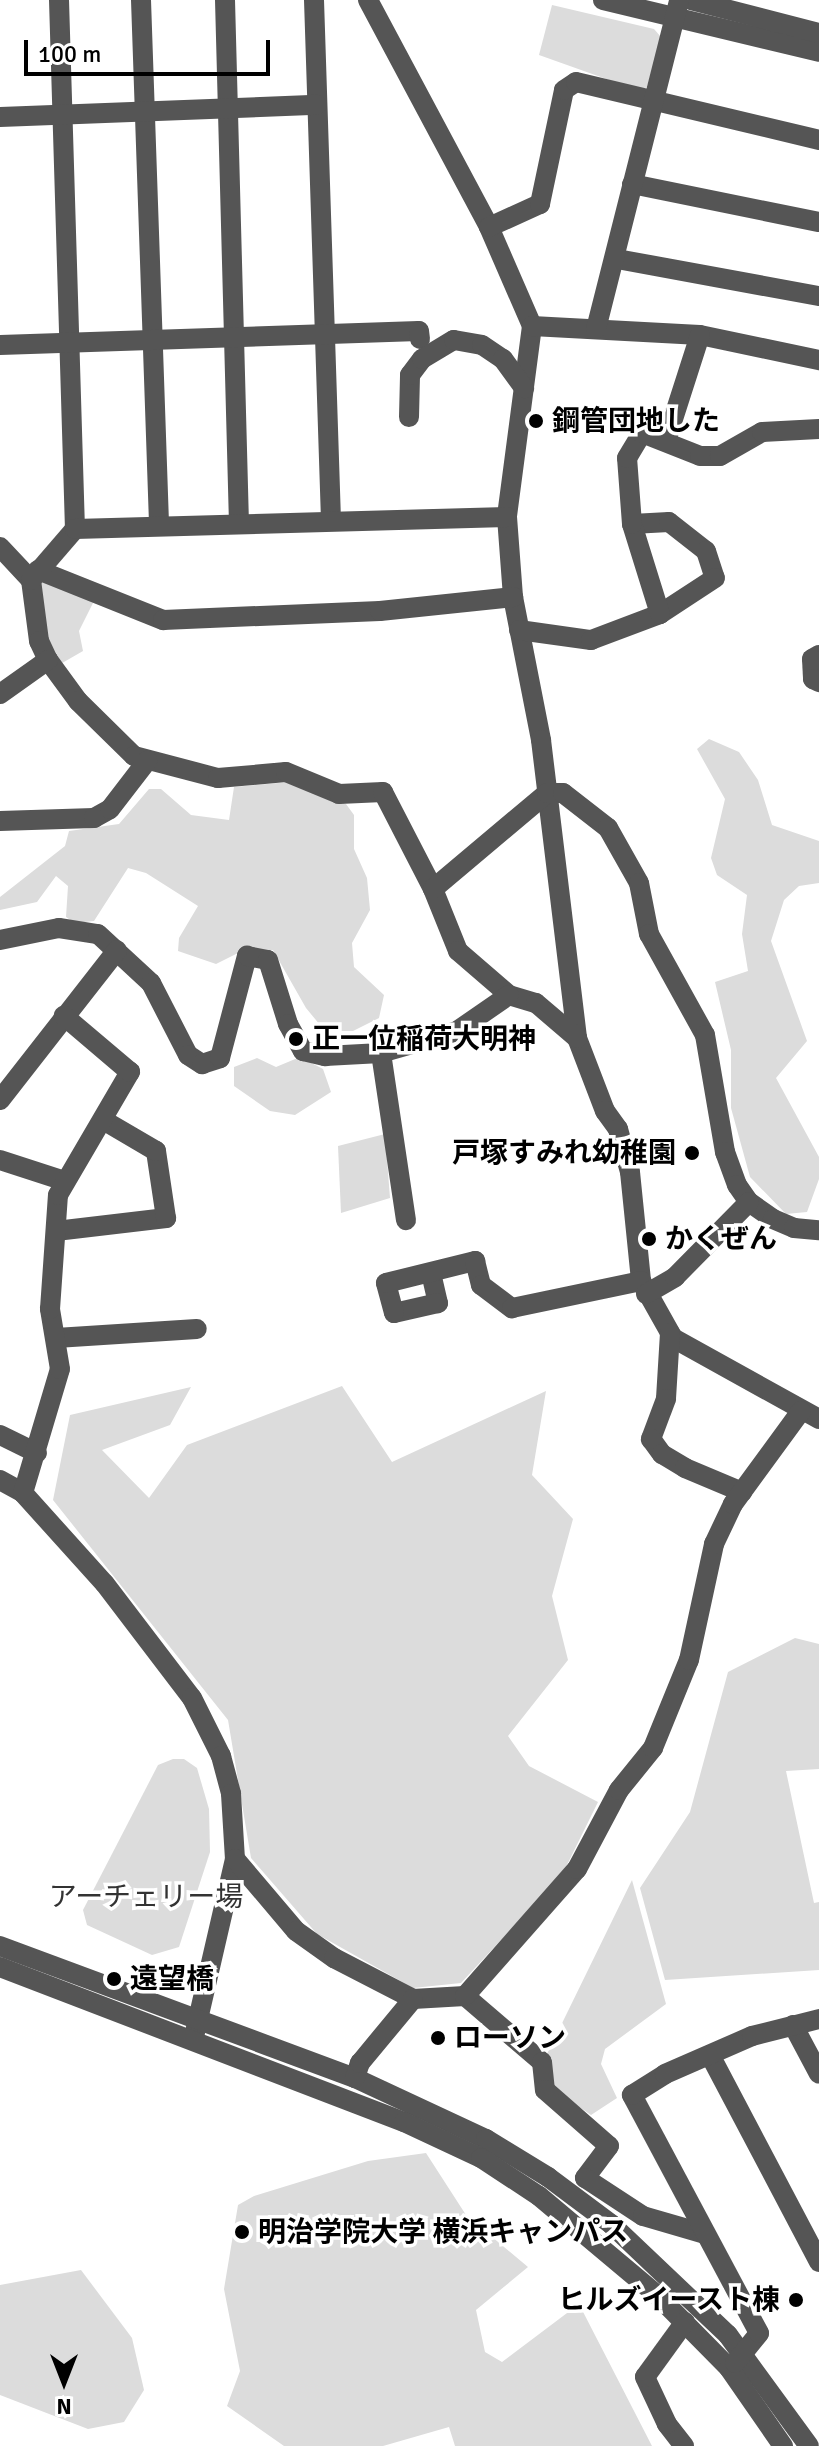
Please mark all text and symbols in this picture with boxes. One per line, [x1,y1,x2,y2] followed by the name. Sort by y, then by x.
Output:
[28,24,274,74] scale bar
[38,39,101,69] text: 100 m
[552,404,720,438] place label: 鋼管団地した
[527,412,545,430] marker: 鋼管団地した
[312,1022,536,1056] place label: 正一位稲荷大明神
[287,1030,305,1048] marker: 正一位稲荷大明神
[452,1136,676,1170] place label: 戸塚すみれ幼稚園
[683,1144,701,1162] marker: 戸塚すみれ幼稚園
[665,1222,777,1256] place label: かくぜん
[640,1230,658,1248] marker: かくぜん
[49,1880,243,1914] park label: アーチェリー場
[130,1962,214,1996] place label: 遠望橋
[105,1970,123,1988] marker: 遠望橋
[454,2021,566,2055] place label: ローソン
[429,2029,447,2047] marker: ローソン
[258,2215,628,2249] place label: 明治学院大学 横浜キャンパス
[233,2223,251,2241] marker: 明治学院大学 横浜キャンパス
[556,2283,780,2317] place label: ヒルズイースト棟
[787,2291,805,2309] marker: ヒルズイースト棟
[24,2342,104,2422] north arrow
[56,2393,72,2420] text: N

